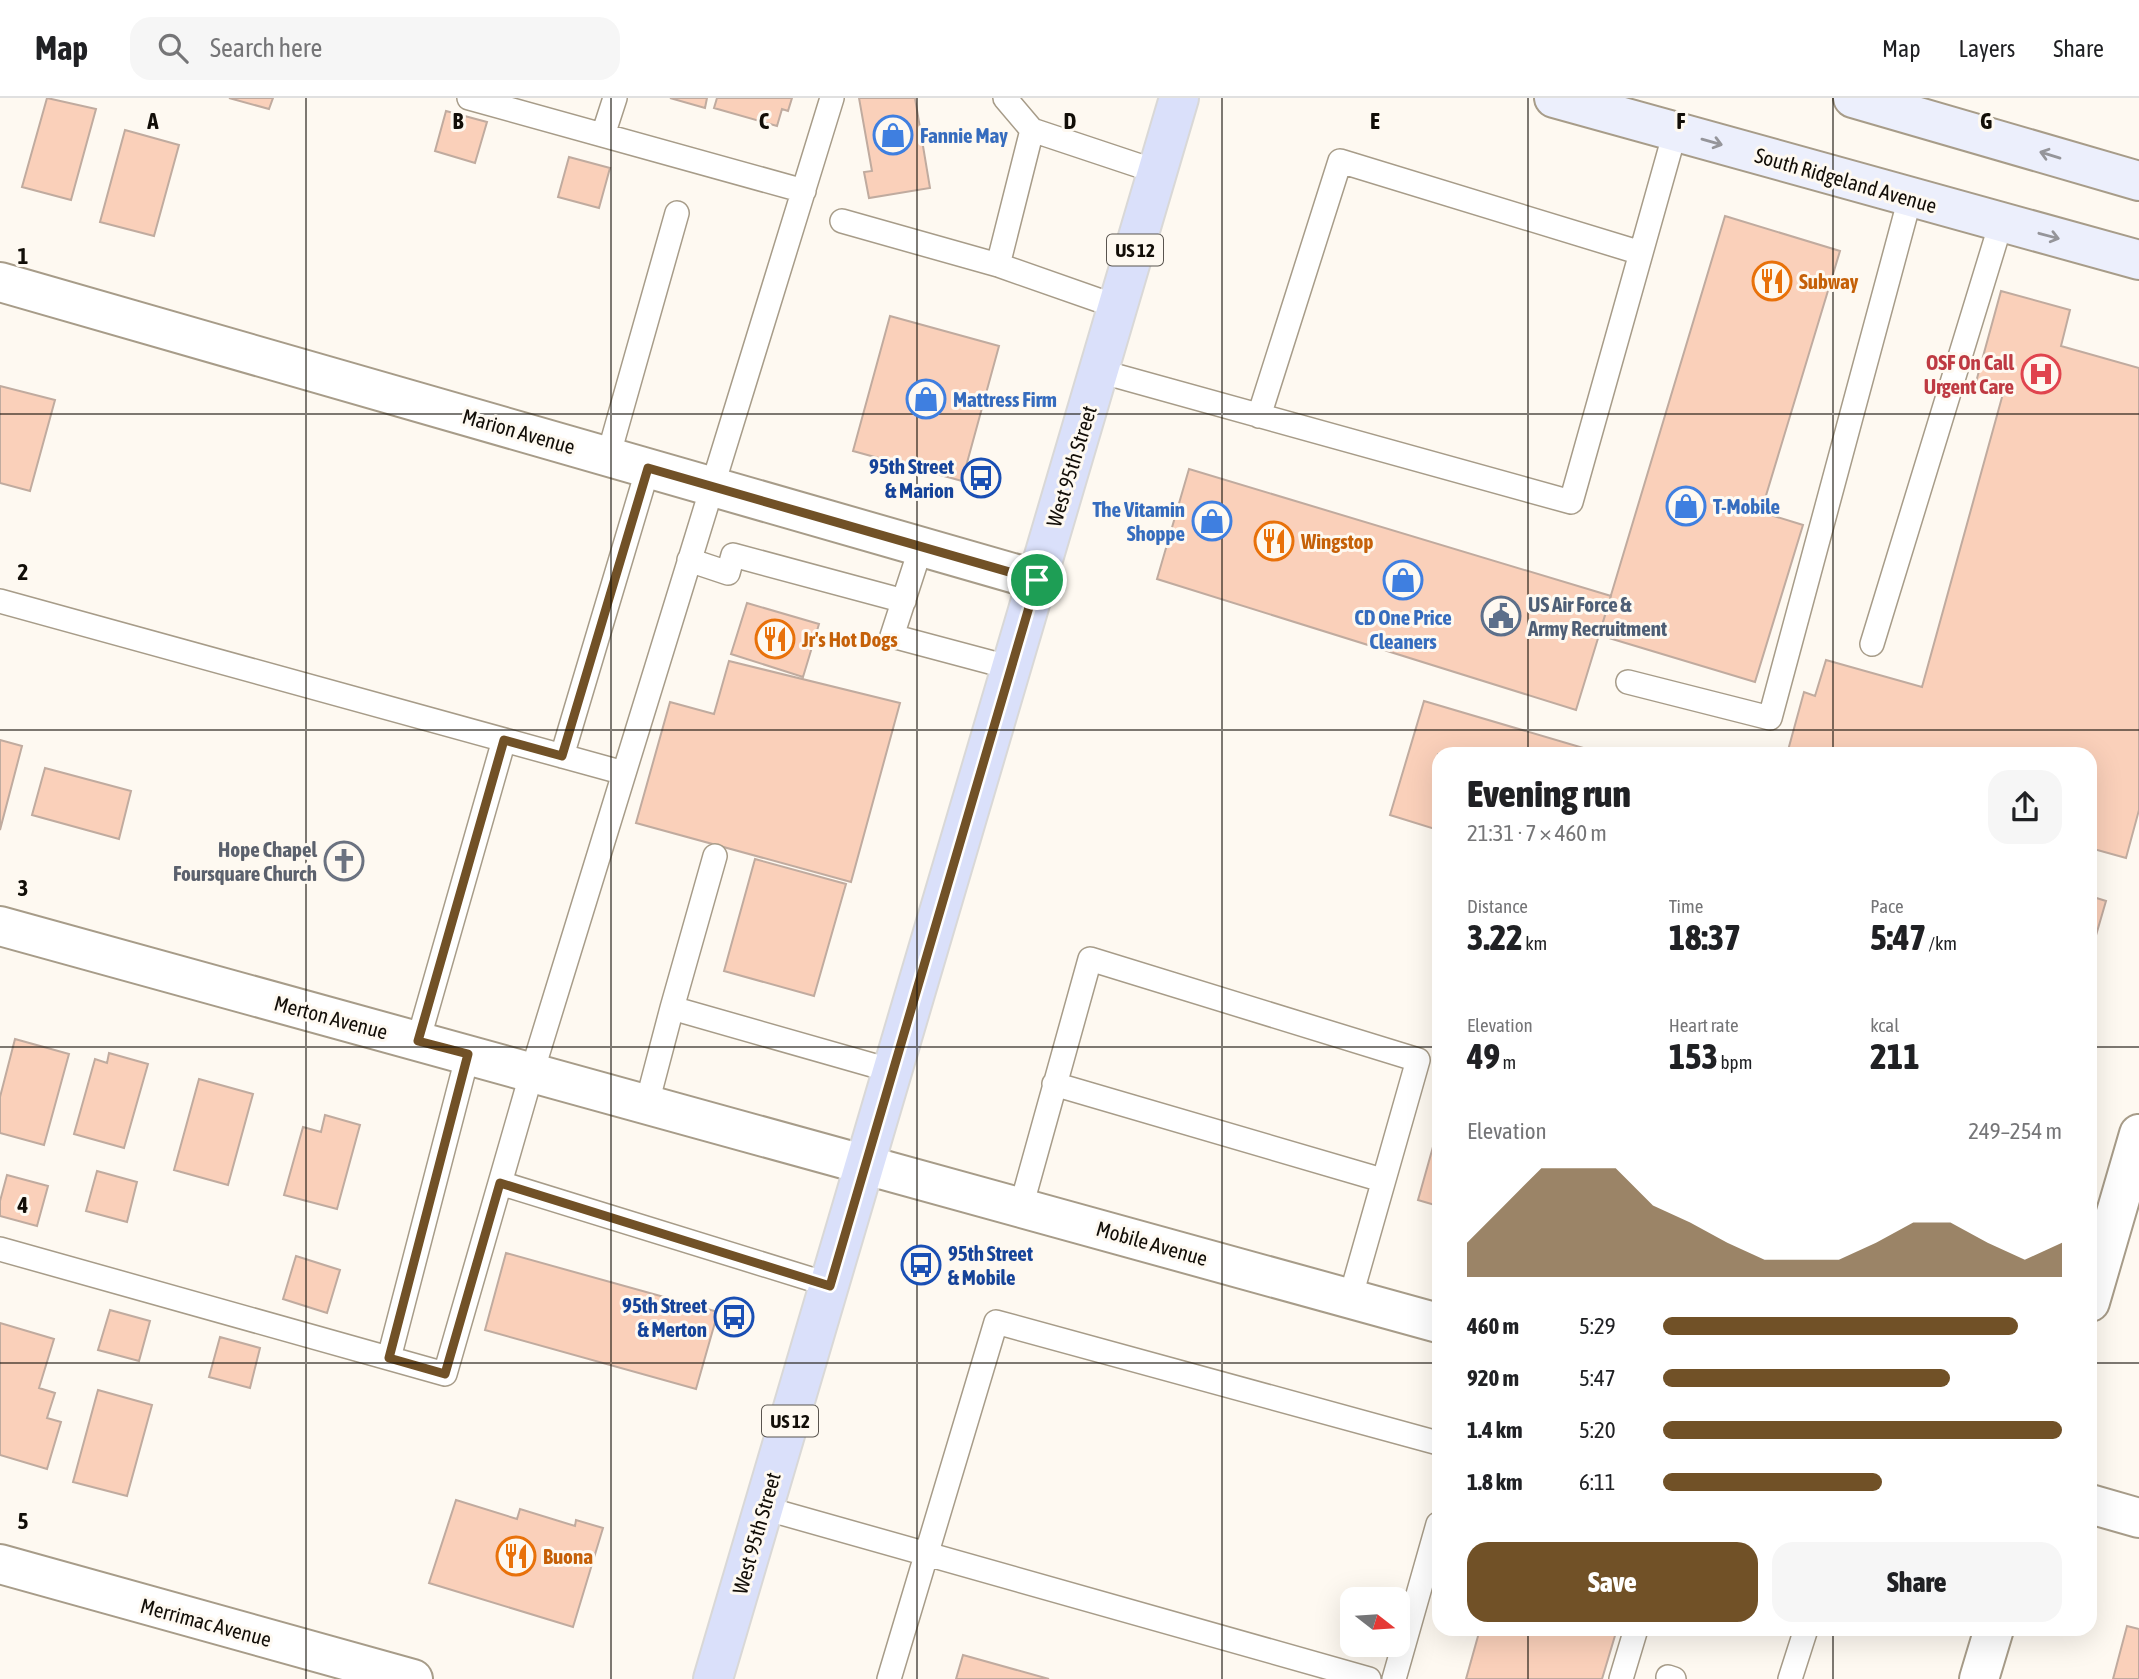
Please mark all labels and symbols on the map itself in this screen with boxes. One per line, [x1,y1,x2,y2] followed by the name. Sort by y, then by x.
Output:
[146,108,159,134] text: A
[453,108,464,134] text: B
[759,108,770,134] text: C
[1064,108,1077,134] text: D
[1370,108,1380,134] text: E
[1676,108,1686,134] text: F
[1980,108,1992,134] text: G
[872,114,914,156] shop icon: Fannie May
[920,123,1008,147] place label: Fannie May
[1700,136,1722,149] one-way arrow
[1752,143,1940,217] street label: South Ridgeland Avenue
[2039,147,2061,160] one-way arrow
[2037,230,2060,243] one-way arrow
[1107,234,1163,266] road number: US 12
[18,243,29,269] text: 1
[1751,260,1793,302] restaurant icon: Subway
[1799,269,1859,293] place label: Subway
[1924,350,2014,398] place label: OSF On Call Urgent Care
[2020,353,2062,395] hospital icon: OSF On Call Urgent Care
[905,378,947,420] shop icon: Mattress Firm
[953,387,1057,411] place label: Mattress Firm
[460,403,578,459] street label: Marion Avenue
[1041,403,1101,529] street label: West 95th Street
[869,454,954,502] place label: 95th Street & Marion
[960,457,1002,499] bus stop icon: 95th Street & Marion
[1665,485,1707,527] shop icon: T-Mobile
[1713,494,1780,518] place label: T-Mobile
[1093,497,1185,545] place label: The Vitamin Shoppe
[1191,500,1233,542] shop icon: The Vitamin Shoppe
[1253,520,1295,562] restaurant icon: Wingstop
[1300,529,1373,553] place label: Wingstop
[1007,550,1067,610] pin
[18,559,28,585] text: 2
[1382,559,1424,601] shop icon: CD One Price Cleaners
[1527,592,1667,640] place label: US Air Force & Army Recruitment
[1480,595,1522,637] public building icon: US Air Force & Army Recruitment
[1354,605,1452,653] place label: CD One Price Cleaners
[754,618,796,660] restaurant icon: Jr's Hot Dogs
[801,627,898,651] place label: Jr's Hot Dogs
[173,837,317,885] place label: Hope Chapel Foursquare Church
[323,840,365,882] church icon: Hope Chapel Foursquare Church
[18,875,28,901] text: 3
[272,990,390,1044] street label: Merton Avenue
[17,1192,29,1218] text: 4
[1094,1216,1210,1270] street label: Mobile Avenue
[948,1241,1033,1289] place label: 95th Street & Mobile
[900,1244,942,1286] bus stop icon: 95th Street & Mobile
[622,1293,707,1341] place label: 95th Street & Merton
[713,1296,755,1338] bus stop icon: 95th Street & Merton
[762,1406,818,1436] road number: US 12
[727,1469,785,1597] street label: West 95th Street
[18,1508,29,1534] text: 5
[495,1535,537,1577] restaurant icon: Buona
[543,1544,593,1568] place label: Buona
[1340,1587,1410,1657] north arrow
[138,1593,274,1651] street label: Merrimac Avenue

